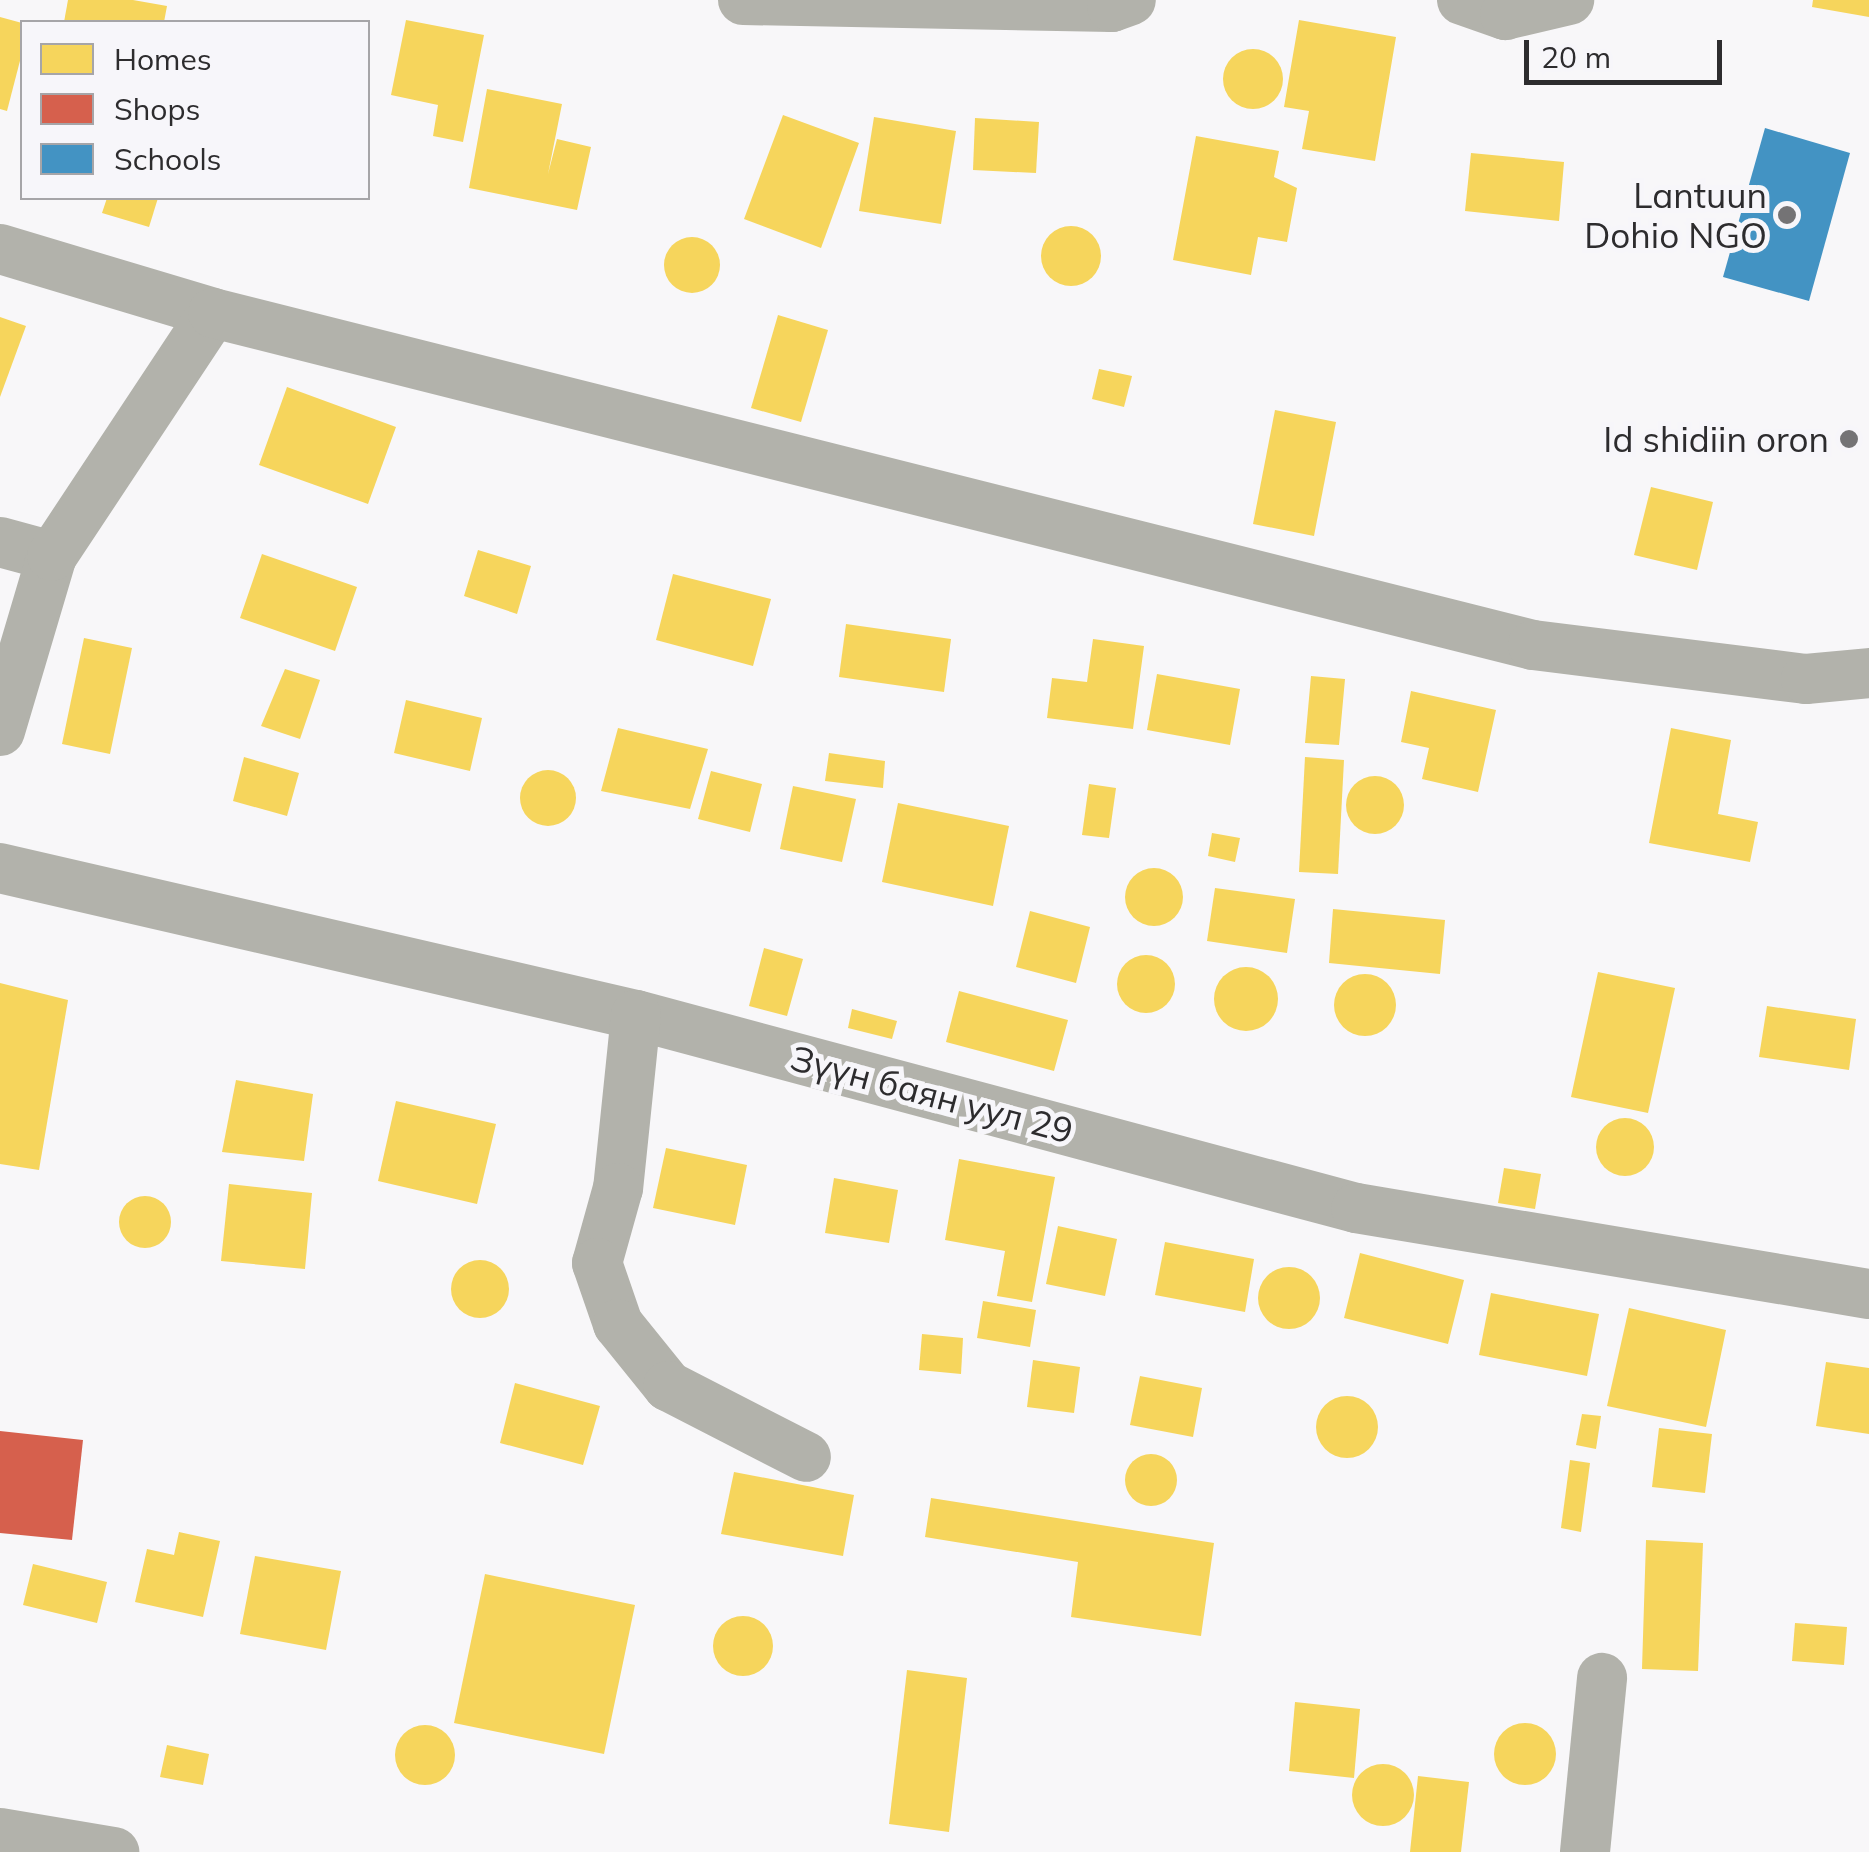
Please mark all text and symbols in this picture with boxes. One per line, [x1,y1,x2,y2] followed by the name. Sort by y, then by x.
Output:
[20,20,370,200] legend
[1529,20,1726,82] scale bar
[1541,38,1611,76] text: 20 m
[114,40,212,78] text: Homes
[114,90,200,128] text: Shops
[114,140,221,178] text: Schools
[1584,174,1767,256] place label: Lantuun Dohio NGO
[1776,204,1798,226] marker: Lantuun Dohio NGO
[1603,418,1829,460] place label: Id shidiin oron
[1838,428,1860,450] marker: Id shidiin oron
[787,1036,1077,1152] street label: Зүүн баян уул 29

